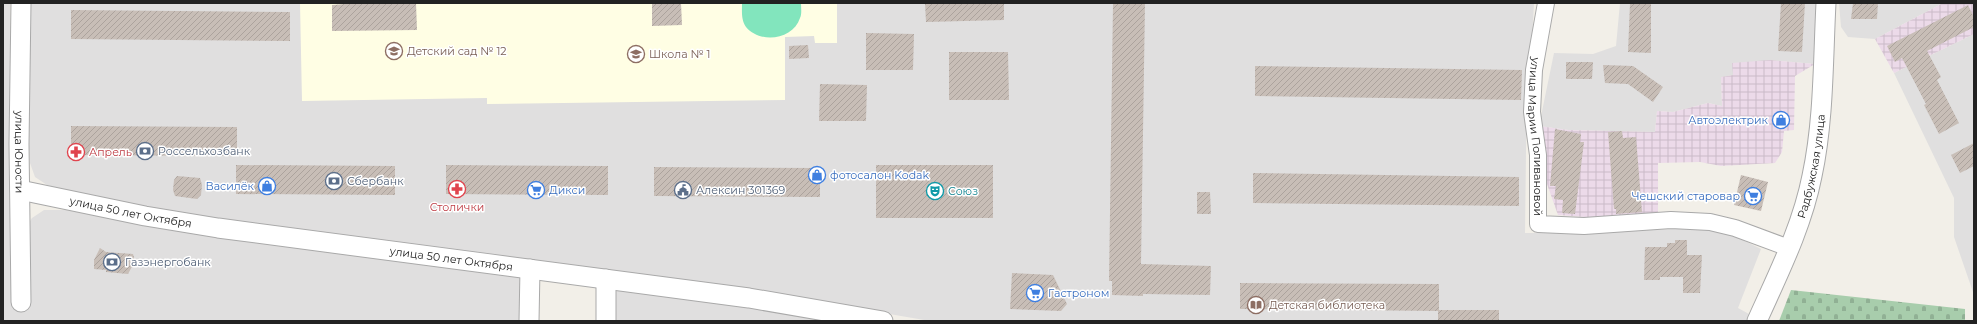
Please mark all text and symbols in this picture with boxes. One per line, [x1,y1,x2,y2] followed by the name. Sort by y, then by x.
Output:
[384,41,404,61] school or university icon: Детский сад № 12
[407,44,507,58] place label: Детский сад № 12
[626,44,646,64] school or university icon: Школа № 1
[649,47,711,61] place label: Школа № 1
[1525,55,1545,216] street label: улица Марии Поливановой
[12,110,27,193] street label: улица Юности
[1771,110,1791,130] shop icon: Автоэлектрик
[1688,113,1769,127] place label: Автоэлектрик
[1794,114,1828,220] street label: Радбужская улица
[135,141,155,161] bank icon: Россельхозбанк
[66,142,86,162] pharmacy icon: Апрель
[158,144,251,158] place label: Россельхозбанк
[89,145,132,159] place label: Апрель
[807,165,827,185] shop icon: фотосалон Kodak
[830,168,930,182] place label: фотосалон Kodak
[324,171,344,191] bank icon: Сбербанк
[347,174,404,188] place label: Сбербанк
[257,176,277,196] shop icon: Василёк
[205,179,255,193] place label: Василёк
[447,179,467,199] pharmacy icon: Столички
[526,180,546,200] supermarket icon: Дикси
[673,180,693,200] public building icon: Алексин 301369
[925,181,945,201] theatre icon: Союз
[549,183,585,197] place label: Дикси
[696,183,786,197] place label: Алексин 301369
[948,184,978,198] place label: Союз
[1743,186,1763,206] supermarket icon: Чешский старовар
[1632,189,1740,203] place label: Чешский старовар
[68,193,193,231] street label: улица 50 лет Октября
[430,200,484,214] place label: Столички
[388,244,514,274] street label: улица 50 лет Октября
[102,252,122,272] bank icon: Газэнергобанк
[125,255,211,269] place label: Газэнергобанк
[1025,283,1045,303] supermarket icon: Гастроном
[1048,286,1109,300] place label: Гастроном
[1246,295,1266,315] library icon: Детская библиотека
[1269,298,1385,312] place label: Детская библиотека

